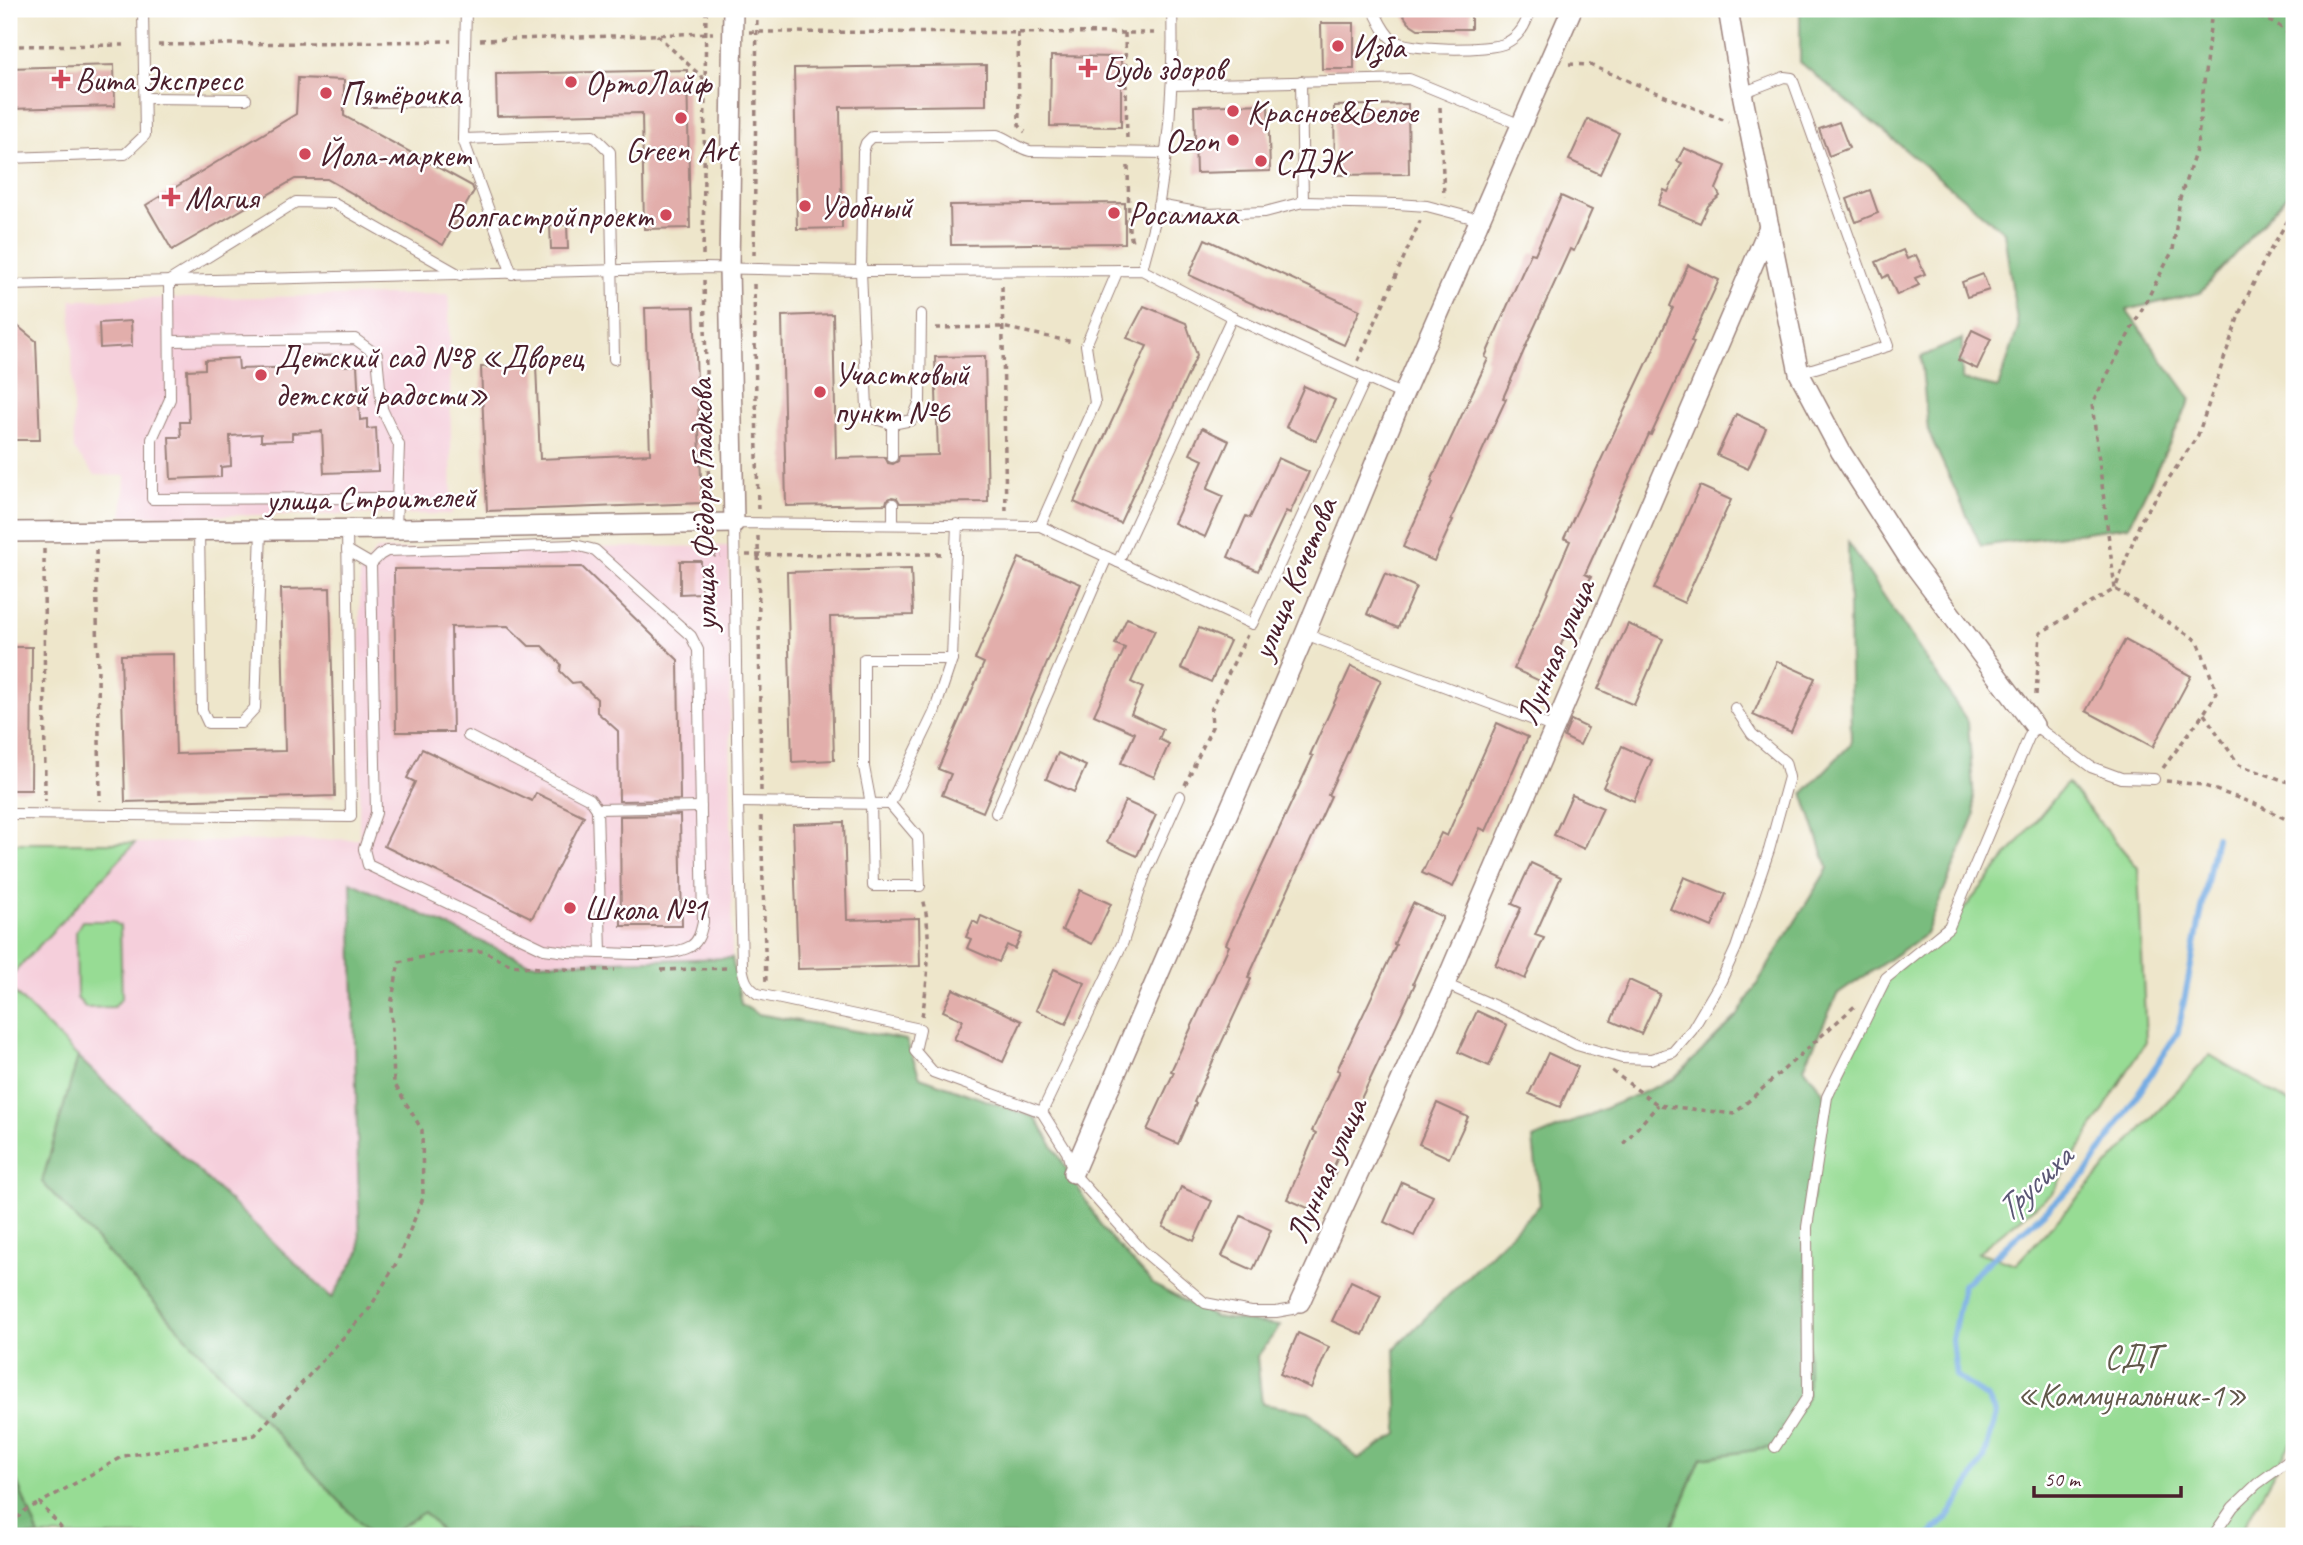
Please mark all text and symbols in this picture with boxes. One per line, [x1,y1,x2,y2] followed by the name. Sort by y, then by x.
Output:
[1352,26,1408,68] place label: Изба
[1330,38,1346,54] marker: Изба
[1102,48,1230,90] place label: Будь здоров
[75,59,245,101] place label: Вита Экспресс
[1080,60,1096,76] marker: Будь здоров
[585,62,713,104] place label: ОртоЛайф
[53,71,69,87] marker: Вита Экспресс
[340,73,463,115] place label: Пятёрочка
[563,74,579,90] marker: ОртоЛайф
[318,85,334,101] marker: Пятёрочка
[1247,91,1420,133] place label: Красное&Белое
[1225,103,1241,119] marker: Красное&Белое
[673,110,689,126] marker: Green Art
[1165,120,1219,162] place label: Ozon
[625,129,740,171] place label: Green Art
[1225,132,1241,148] marker: Ozon
[319,134,472,176] place label: Йола-маркет
[1275,141,1354,183] place label: СДЭК
[297,146,313,162] marker: Йола-маркет
[1253,153,1269,169] marker: СДЭК
[185,177,261,219] place label: Магия
[819,186,915,228] place label: Удобный
[163,189,179,205] marker: Магия
[1128,193,1240,235] place label: Росамаха
[446,195,654,237] place label: Волгастройпроект
[797,198,813,214] marker: Удобный
[1106,205,1122,221] marker: Росамаха
[658,207,674,223] marker: Волгастройпроект
[275,336,585,416] place label: Детский сад №8 «Дворец детской радости»
[834,353,971,433] place label: Участковый пункт №6
[253,367,269,383] marker: Детский сад №8 «Дворец детской радости»
[680,377,726,633] street label: улица Фёдора Гладкова
[812,384,828,400] marker: Участковый пункт №6
[264,475,479,521] street label: улица Строителей
[1240,489,1348,667] street label: улица Кочетова
[1506,571,1605,731] street label: Лунная улица
[584,888,709,930] place label: Школа №1
[562,900,578,916] marker: Школа №1
[1275,1089,1377,1249] street label: Лунная улица
[1985,1133,2085,1231] water label: Трусиха
[2017,1336,2247,1416] park label: СДТ «Коммунальник-1»
[2034,1454,2180,1498] scale bar
[2044,1466,2082,1492] text: 50 m

